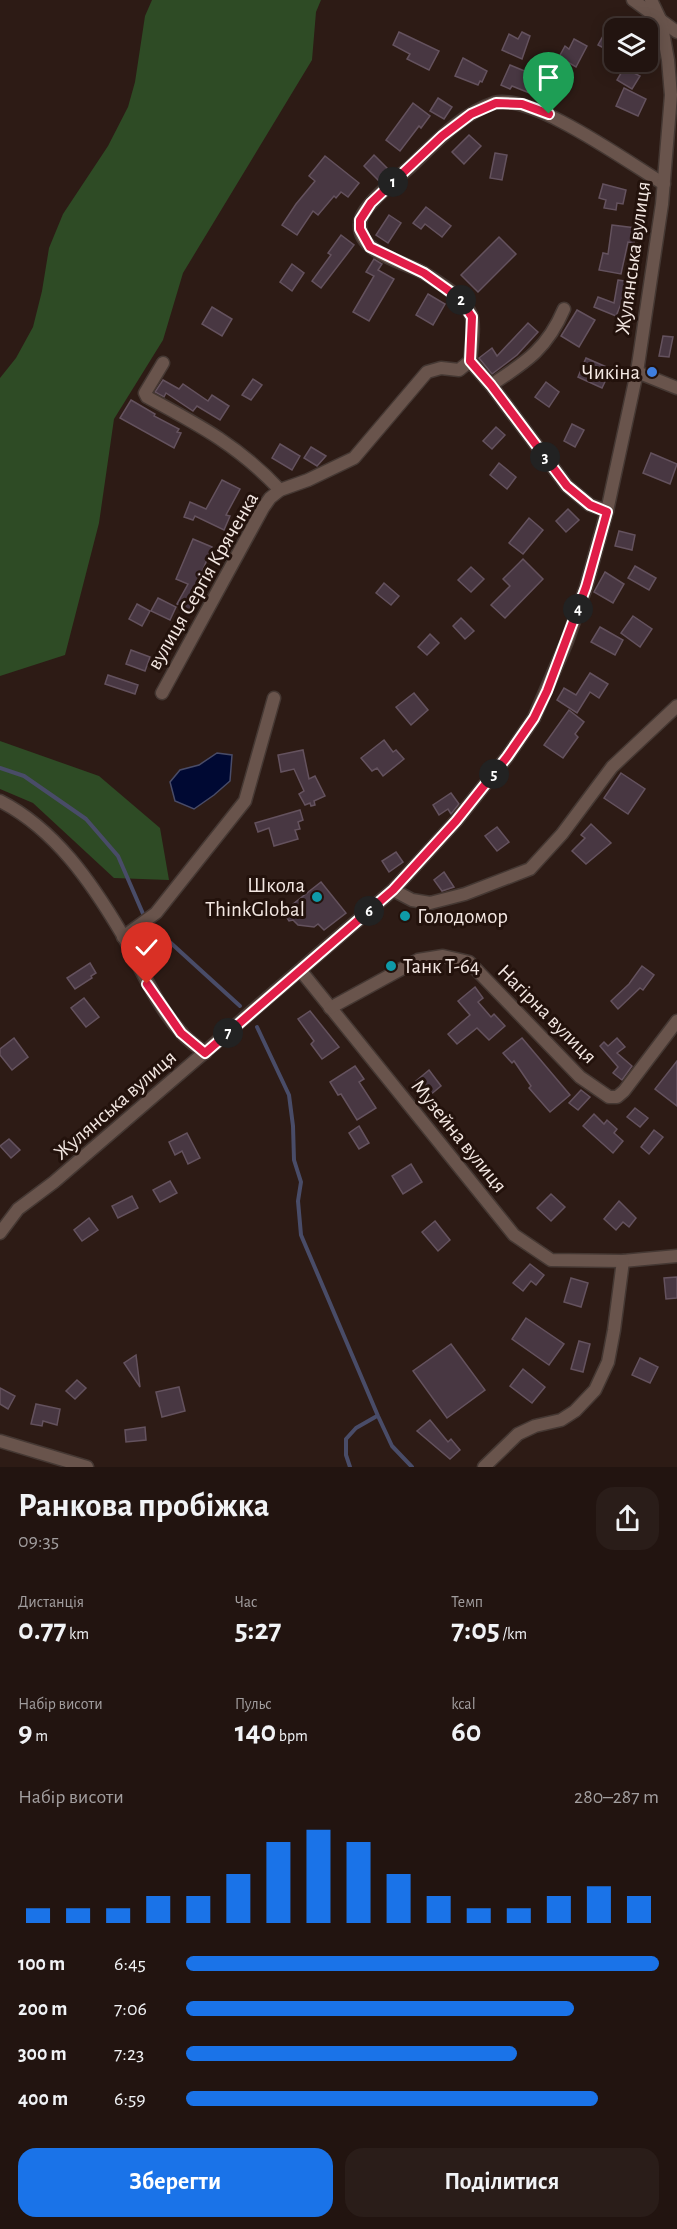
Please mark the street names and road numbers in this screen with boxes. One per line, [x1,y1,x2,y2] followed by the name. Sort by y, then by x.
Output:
[612,180,654,336] street label: Жулянська вулиця
[144,488,263,673] street label: вулиця Сергія Кряченка
[493,960,601,1068] street label: Нагірна вулиця
[50,1046,180,1164] street label: Жулянська вулиця
[407,1075,511,1197] street label: Музейна вулиця

